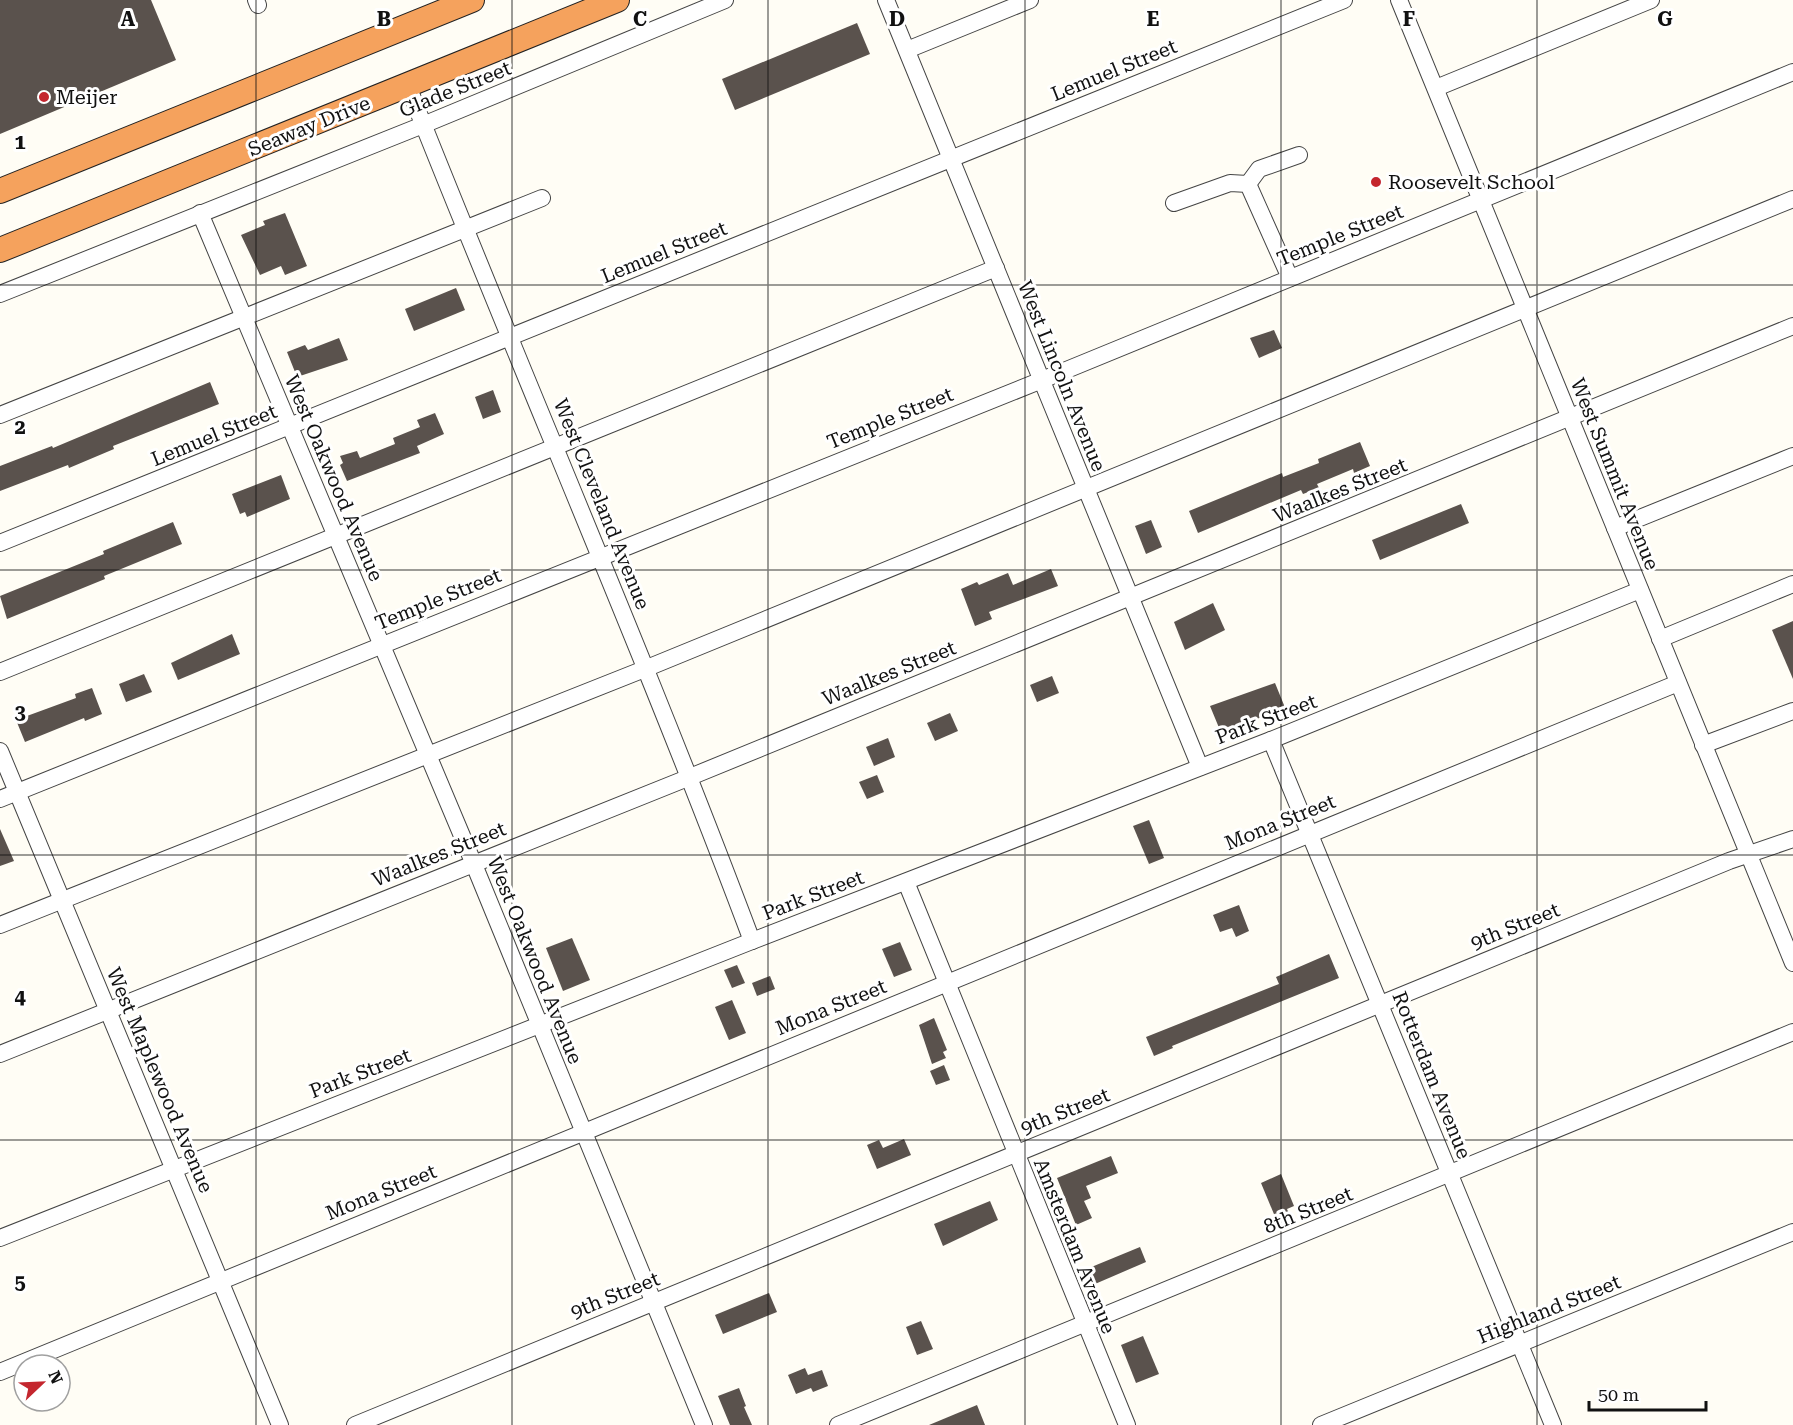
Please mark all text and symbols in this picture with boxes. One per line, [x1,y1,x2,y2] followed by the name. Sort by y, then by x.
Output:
[121,7,136,31] text: A
[377,7,391,31] text: B
[633,7,647,31] text: C
[889,7,905,31] text: D
[1147,7,1160,31] text: E
[1403,7,1415,31] text: F
[1657,7,1673,31] text: G
[1048,34,1181,106] street label: Lemuel Street
[396,55,515,122] street label: Glade Street
[56,85,117,109] place label: Meijer
[37,90,51,104] marker: Meijer
[244,91,374,161] street label: Seaway Drive
[14,130,26,154] text: 1
[1388,170,1555,194] place label: Roosevelt School
[1369,175,1383,189] marker: Roosevelt School
[1273,199,1407,271] street label: Temple Street
[598,216,731,288] street label: Lemuel Street
[1013,277,1111,475] street label: West Lincoln Avenue
[280,371,388,585] street label: West Oakwood Avenue
[1566,375,1664,573] street label: West Summit Avenue
[823,382,957,454] street label: Temple Street
[549,395,655,613] street label: West Cleveland Avenue
[148,399,281,471] street label: Lemuel Street
[14,415,26,439] text: 2
[1270,452,1411,528] street label: Waalkes Street
[371,563,505,635] street label: Temple Street
[819,635,960,711] street label: Waalkes Street
[1212,689,1321,749] street label: Park Street
[14,700,26,724] text: 3
[1221,789,1339,855] street label: Mona Street
[369,816,510,892] street label: Waalkes Street
[482,853,588,1067] street label: West Oakwood Avenue
[759,865,868,925] street label: Park Street
[1467,897,1564,955] street label: 9th Street
[102,964,218,1196] street label: West Maplewood Avenue
[772,974,890,1040] street label: Mona Street
[14,985,26,1009] text: 4
[1387,988,1477,1162] street label: Rotterdam Avenue
[306,1043,415,1103] street label: Park Street
[1017,1082,1114,1140] street label: 9th Street
[1029,1155,1121,1337] street label: Amsterdam Avenue
[322,1159,440,1225] street label: Mona Street
[1260,1181,1357,1239] street label: 8th Street
[567,1266,664,1324] street label: 9th Street
[1474,1269,1625,1349] street label: Highland Street
[14,1270,26,1294] text: 5
[12,1353,72,1413] north arrow
[44,1368,67,1387] text: N
[1589,1374,1706,1412] scale bar
[1598,1384,1639,1405] text: 50 m

